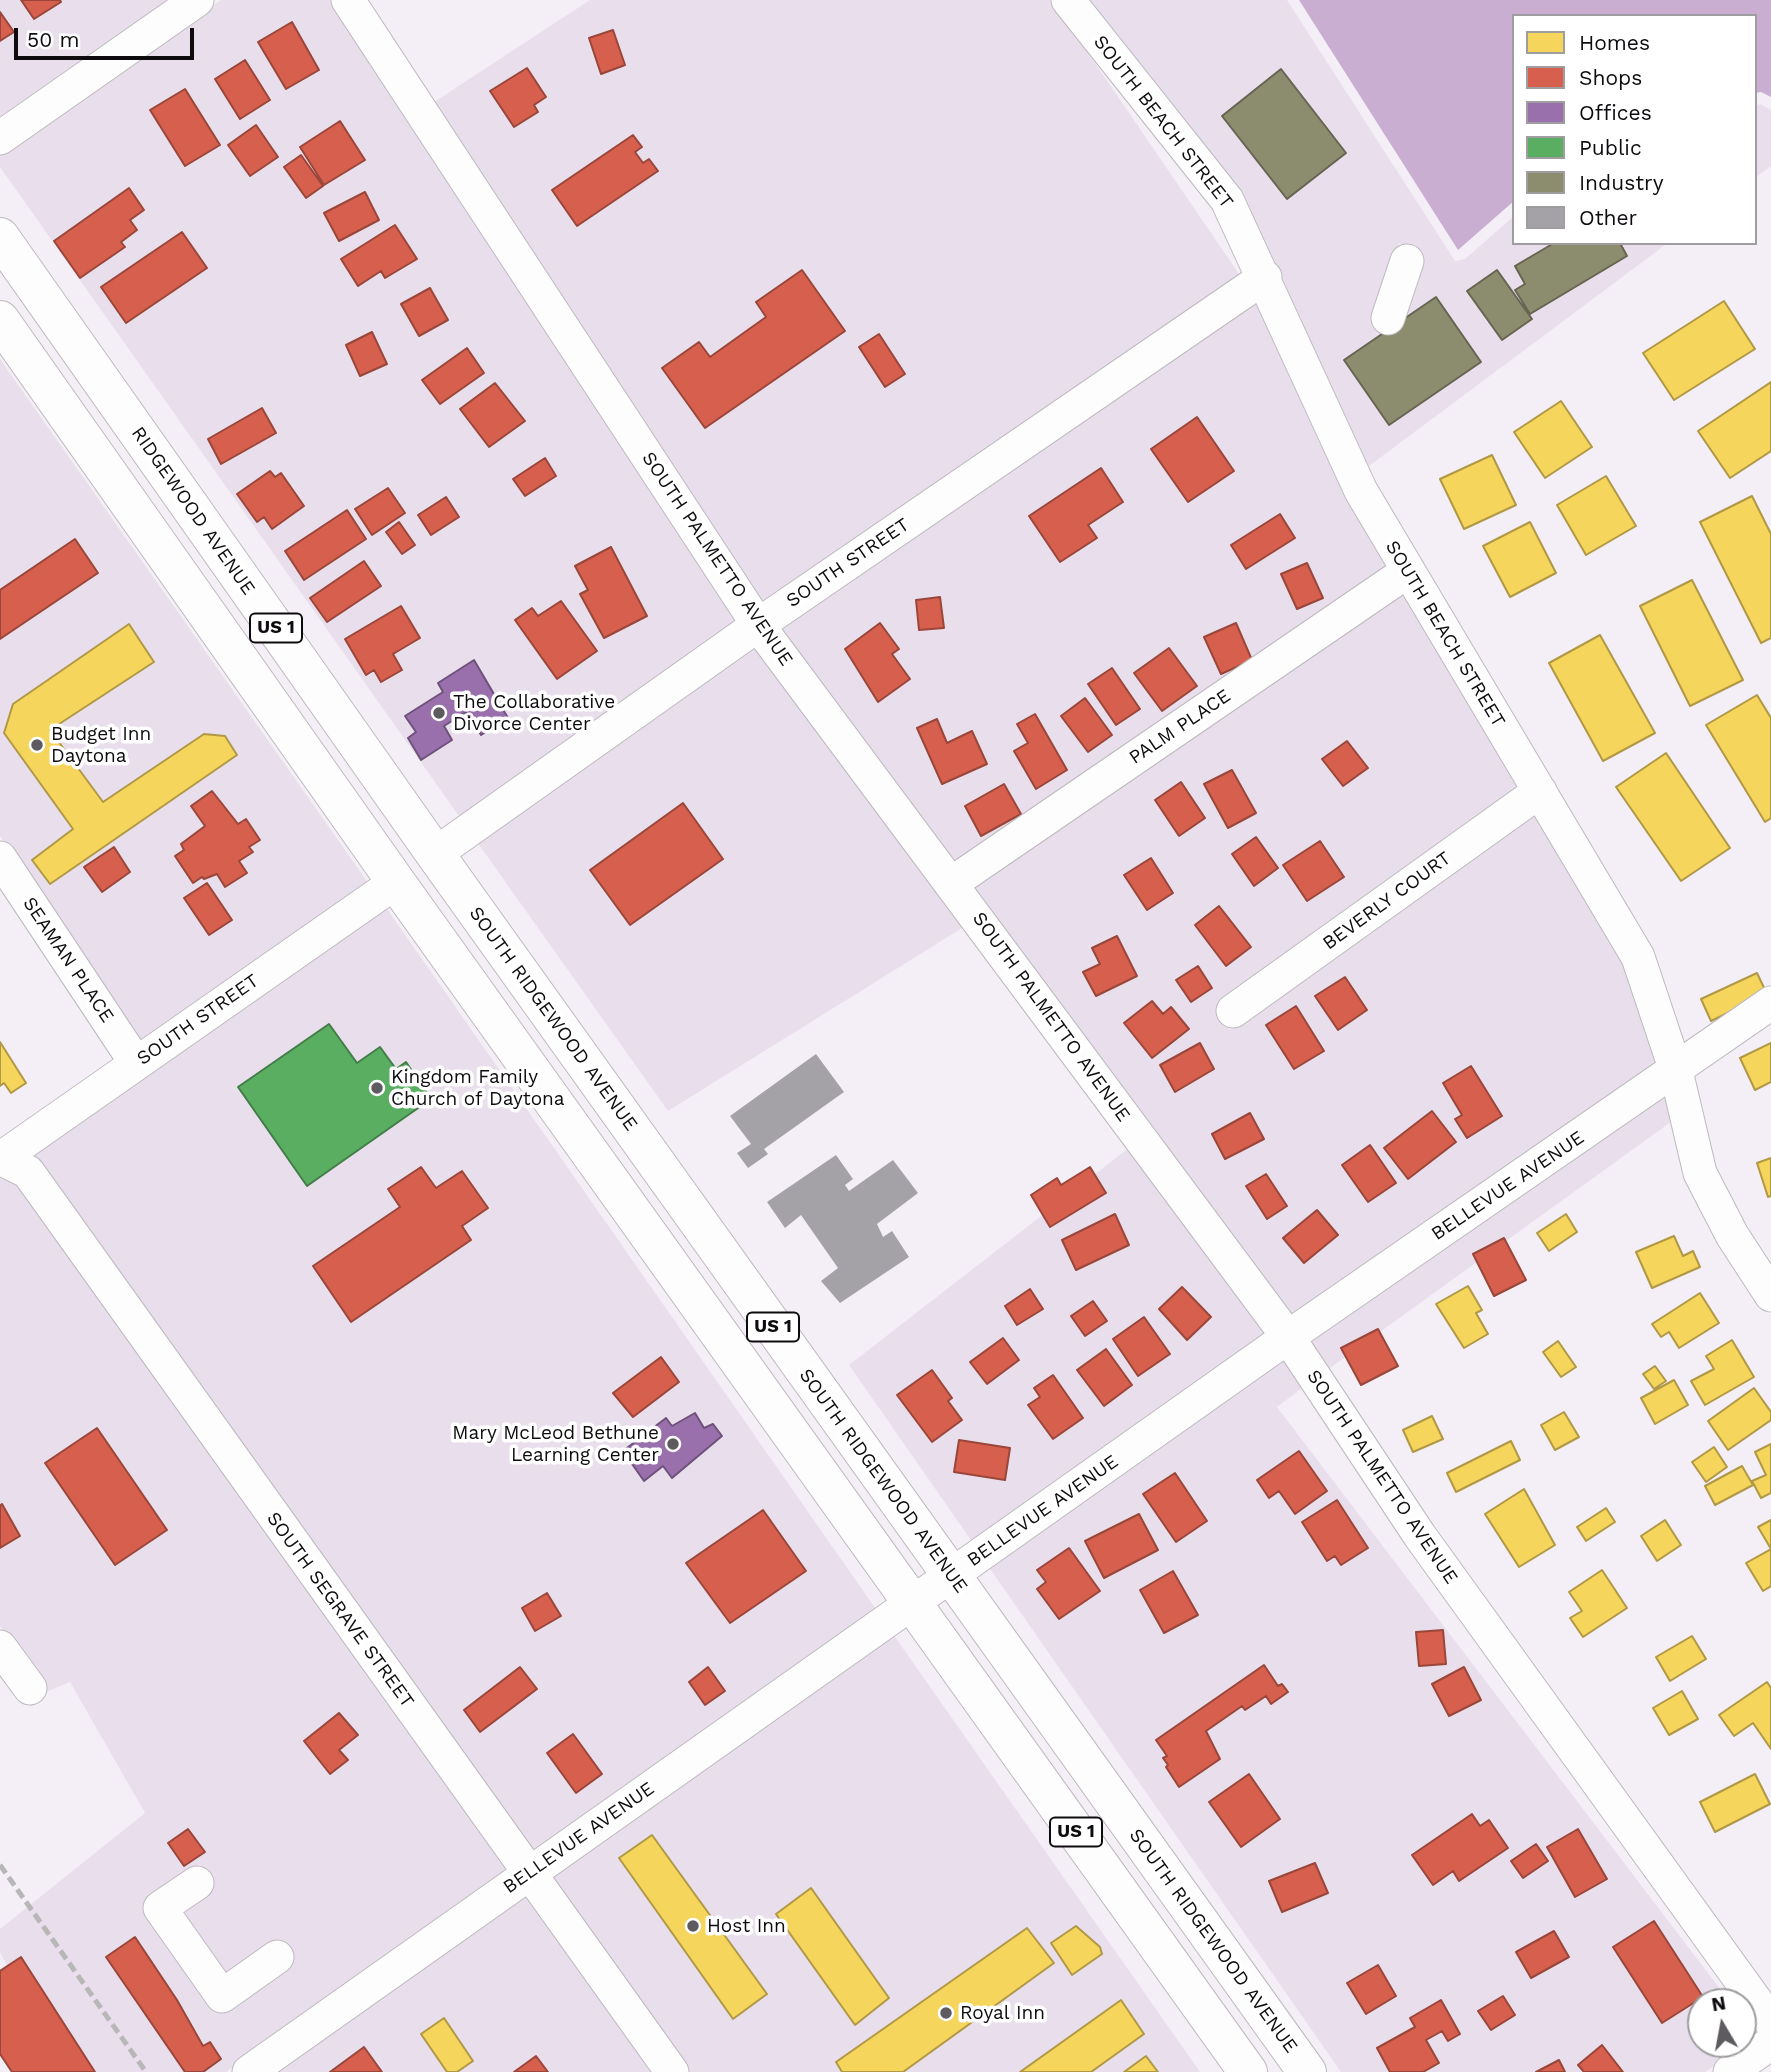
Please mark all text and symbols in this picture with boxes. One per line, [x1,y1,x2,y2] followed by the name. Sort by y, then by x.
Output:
[18,14,198,58] scale bar
[1512,14,1757,245] legend
[27,27,79,52] text: 50 m
[1579,30,1650,55] text: Homes
[1088,31,1238,213] street label: SOUTH BEACH STREET
[1579,65,1642,90] text: Shops
[1579,100,1652,125] text: Offices
[1579,135,1642,160] text: Public
[1579,170,1664,195] text: Industry
[1579,205,1637,230] text: Other
[126,423,260,599] street label: RIDGEWOOD AVENUE
[637,448,797,670] street label: SOUTH PALMETTO AVENUE
[782,514,914,612] street label: SOUTH STREET
[1380,537,1510,731] street label: SOUTH BEACH STREET
[250,614,302,642] road number: US 1
[1125,685,1235,769] street label: PALM PLACE
[453,691,615,735] place label: The Collaborative Divorce Center
[431,705,447,721] marker: The Collaborative Divorce Center
[51,723,151,767] place label: Budget Inn Daytona
[29,737,45,753] marker: Budget Inn Daytona
[1319,847,1455,955] street label: BEVERLY COURT
[18,893,118,1027] street label: SEAMAN PLACE
[464,902,642,1136] street label: SOUTH RIDGEWOOD AVENUE
[967,908,1135,1126] street label: SOUTH PALMETTO AVENUE
[133,970,263,1070] street label: SOUTH STREET
[391,1066,565,1110] place label: Kingdom Family Church of Daytona
[369,1080,385,1096] marker: Kingdom Family Church of Daytona
[1427,1126,1589,1246] street label: BELLEVUE AVENUE
[747,1312,799,1342] road number: US 1
[794,1364,972,1598] street label: SOUTH RIDGEWOOD AVENUE
[1302,1366,1462,1588] street label: SOUTH PALMETTO AVENUE
[452,1422,659,1466] place label: Mary McLeod Bethune Learning Center
[665,1436,681,1452] marker: Mary McLeod Bethune Learning Center
[963,1450,1123,1572] street label: BELLEVUE AVENUE
[261,1508,419,1712] street label: SOUTH SEGRAVE STREET
[499,1777,659,1899] street label: BELLEVUE AVENUE
[1050,1818,1102,1846] road number: US 1
[1124,1824,1302,2058] street label: SOUTH RIDGEWOOD AVENUE
[707,1915,786,1937] place label: Host Inn
[685,1918,701,1934] marker: Host Inn
[1687,1988,1757,2058] north arrow
[1710,1991,1728,2016] text: N
[960,2002,1045,2024] place label: Royal Inn
[938,2005,954,2021] marker: Royal Inn

